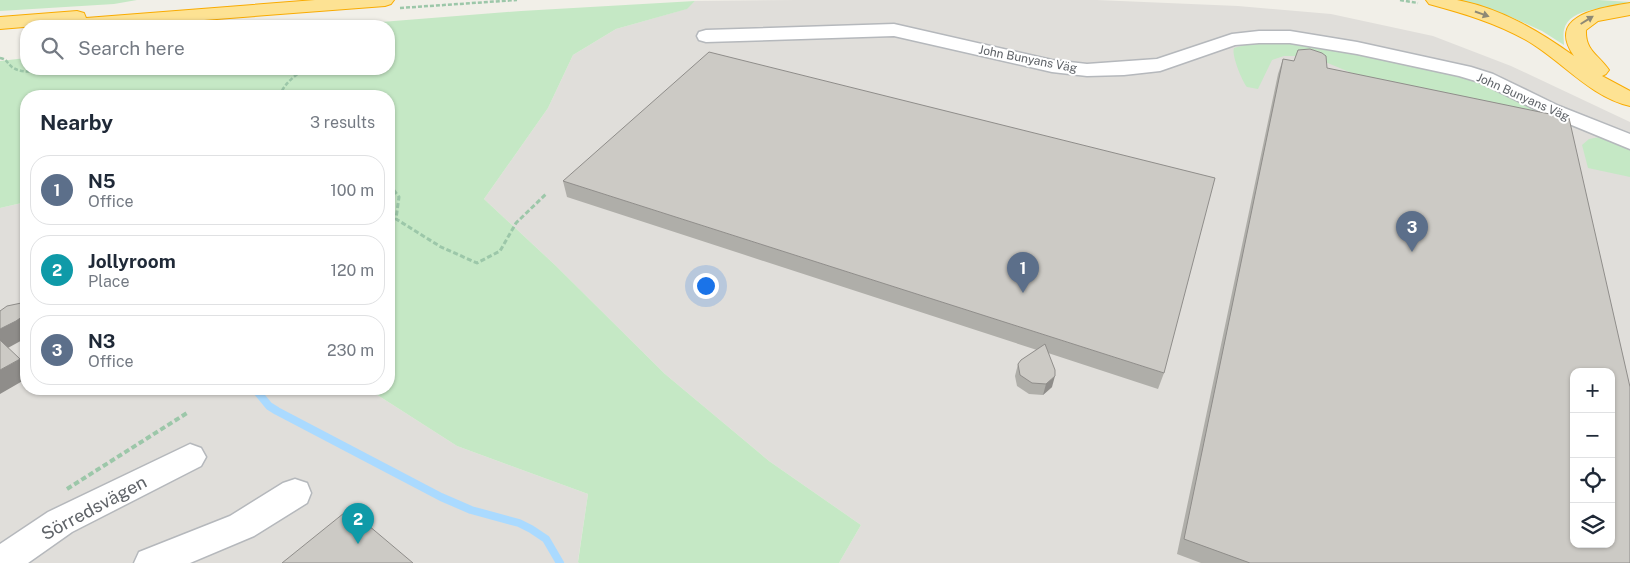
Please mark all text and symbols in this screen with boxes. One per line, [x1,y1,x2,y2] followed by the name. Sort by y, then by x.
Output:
[1474,10,1489,18] one-way arrow
[1580,15,1593,25] one-way arrow
[20,20,395,75] search box
[38,34,66,62] icon: search
[78,37,185,59] text: Search here
[978,43,1078,75] street label: John Bunyans Väg
[1474,70,1572,124] street label: John Bunyans Väg
[40,110,113,135] text: Nearby
[310,113,375,132] text: 3 results
[88,170,116,192] text: N5
[54,181,60,200] text: 1
[330,181,374,200] text: 100 m
[88,192,134,211] text: Office
[1396,211,1428,252] pin: 3
[88,250,176,272] text: Jollyroom
[1007,252,1039,293] pin: 1
[52,261,62,280] text: 2
[330,261,374,280] text: 120 m
[88,272,130,291] text: Place
[693,273,719,299] your location
[88,330,116,352] text: N3
[52,341,62,360] text: 3
[327,341,374,360] text: 230 m
[88,352,134,371] text: Office
[1570,368,1615,548] map controls
[1570,368,1615,413] button: +
[1570,413,1615,458] button: −
[1570,458,1615,503] button: locate
[37,471,150,544] street label: Sörredsvägen
[342,503,374,544] pin: 2
[1570,503,1615,548] button: layers

